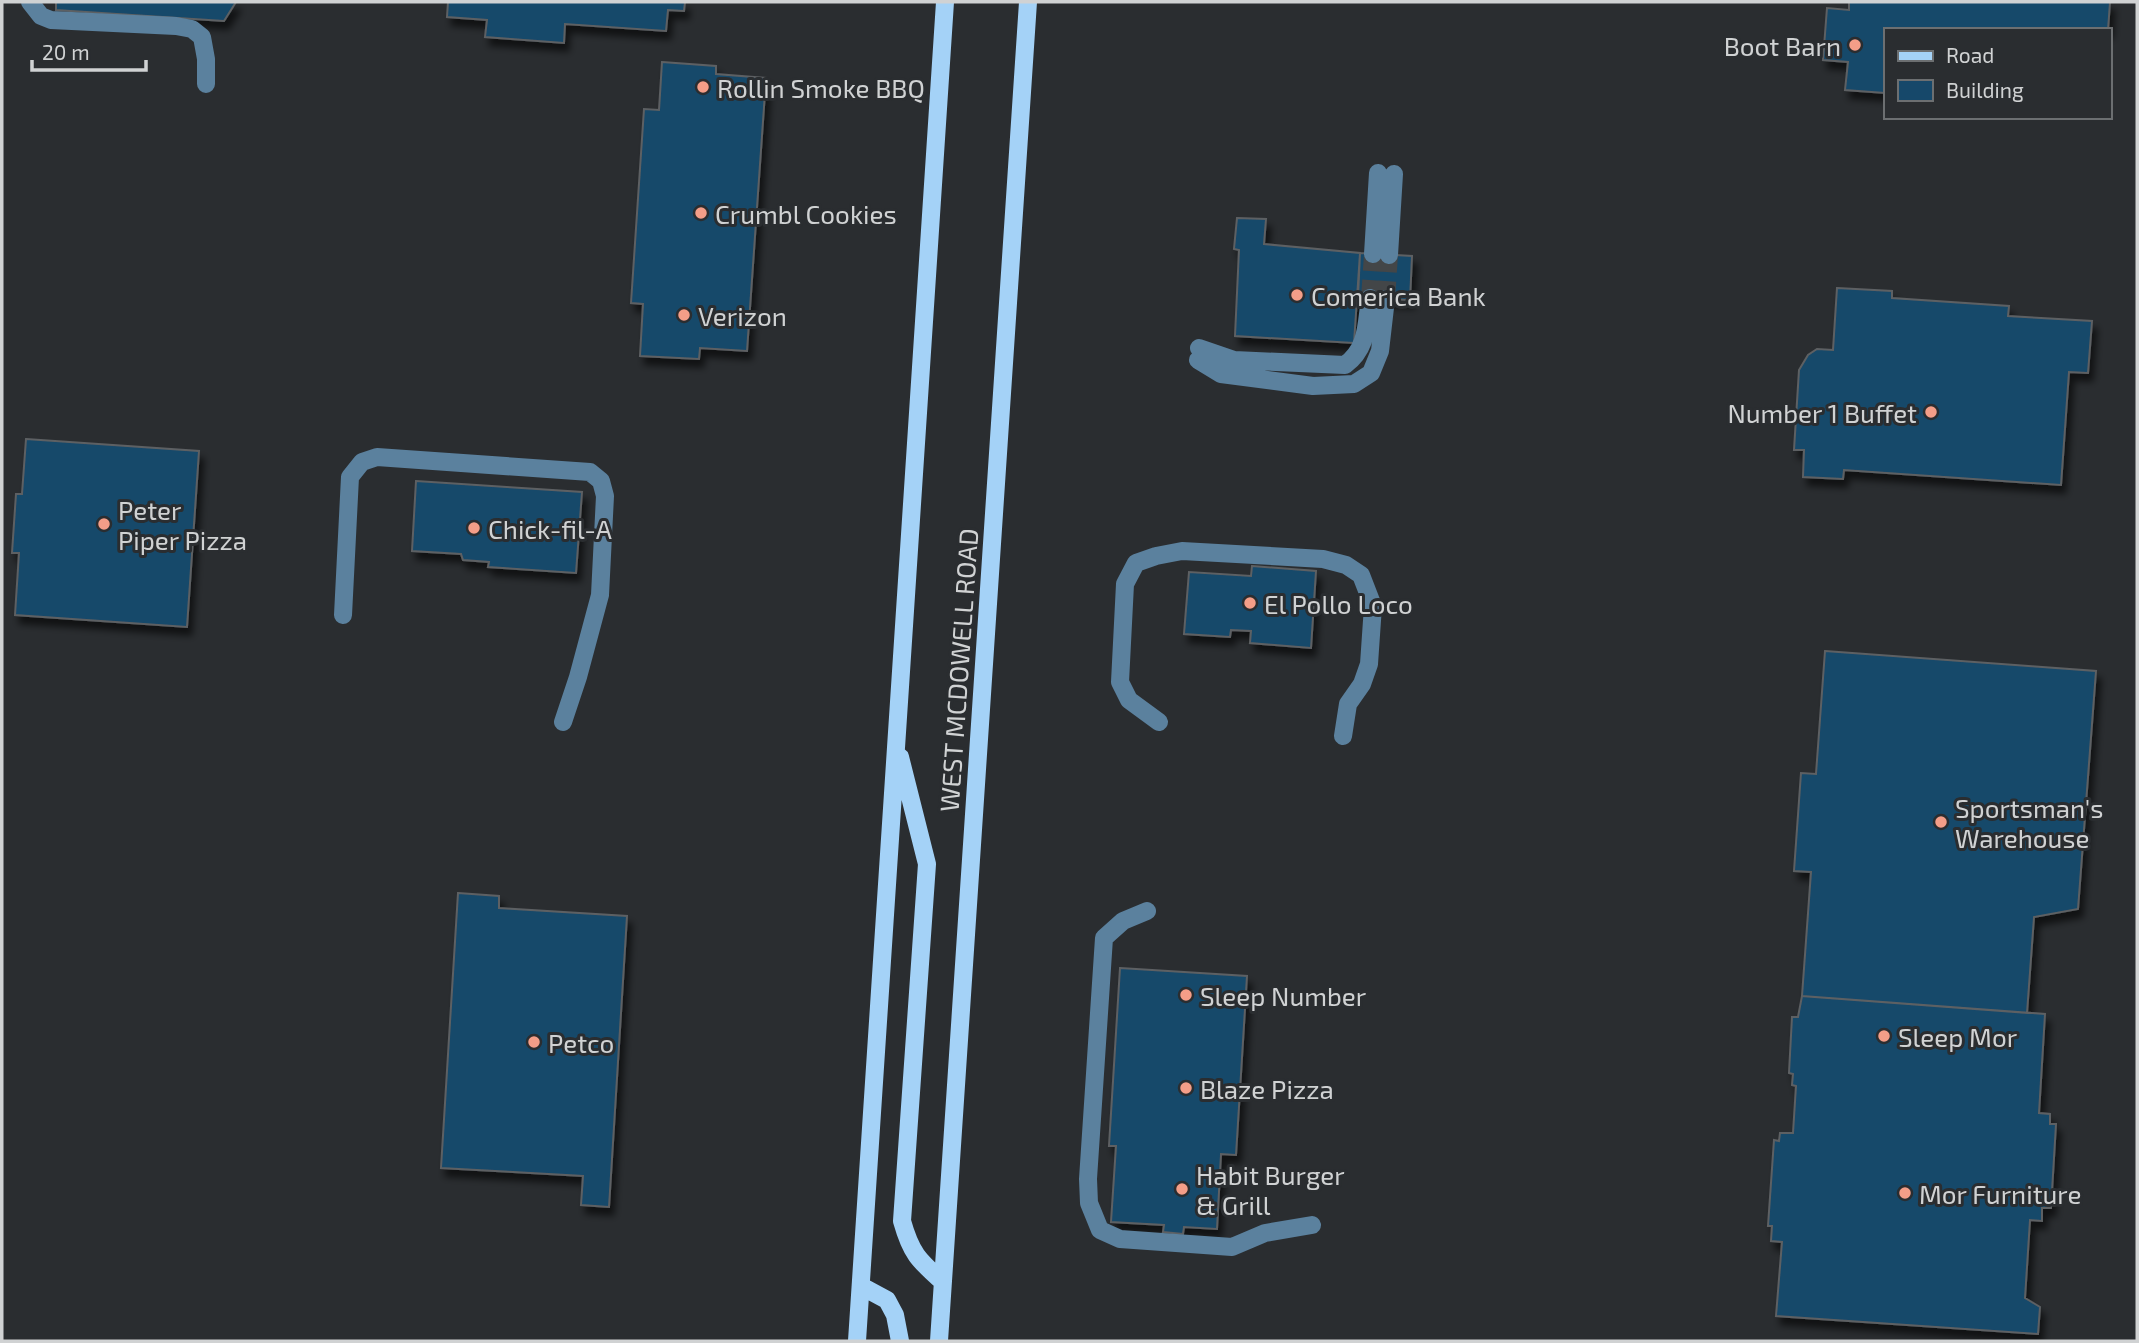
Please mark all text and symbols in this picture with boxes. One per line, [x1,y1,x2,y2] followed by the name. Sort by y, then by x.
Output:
[32,28,145,72] scale bar
[1884,28,2111,119] legend
[1724,30,1841,61] place label: Boot Barn
[1847,37,1863,53] marker: Boot Barn
[42,39,90,64] text: 20 m
[1946,42,1994,67] text: Road
[717,72,925,103] place label: Rollin Smoke BBQ
[1946,77,2024,102] text: Building
[695,79,711,95] marker: Rollin Smoke BBQ
[715,198,897,229] place label: Crumbl Cookies
[693,205,709,221] marker: Crumbl Cookies
[1311,280,1486,311] place label: Comerica Bank
[1289,287,1305,303] marker: Comerica Bank
[698,300,787,331] place label: Verizon
[676,307,692,323] marker: Verizon
[1727,397,1917,428] place label: Number 1 Buffet
[1923,404,1939,420] marker: Number 1 Buffet
[118,494,247,555] place label: Peter Piper Pizza
[488,513,612,544] place label: Chick-fil-A
[96,516,112,532] marker: Peter Piper Pizza
[466,520,482,536] marker: Chick-fil-A
[933,527,983,813] street label: WEST MCDOWELL ROAD
[1264,588,1413,619] place label: El Pollo Loco
[1242,595,1258,611] marker: El Pollo Loco
[1955,792,2104,853] place label: Sportsman's Warehouse
[1933,814,1949,830] marker: Sportsman's Warehouse
[1200,980,1366,1011] place label: Sleep Number
[1178,987,1194,1003] marker: Sleep Number
[1898,1021,2017,1052] place label: Sleep Mor
[548,1027,614,1058] place label: Petco
[1876,1028,1892,1044] marker: Sleep Mor
[526,1034,542,1050] marker: Petco
[1200,1073,1334,1104] place label: Blaze Pizza
[1178,1080,1194,1096] marker: Blaze Pizza
[1196,1159,1345,1220] place label: Habit Burger & Grill
[1919,1178,2081,1209] place label: Mor Furniture
[1174,1181,1190,1197] marker: Habit Burger & Grill
[1897,1185,1913,1201] marker: Mor Furniture

